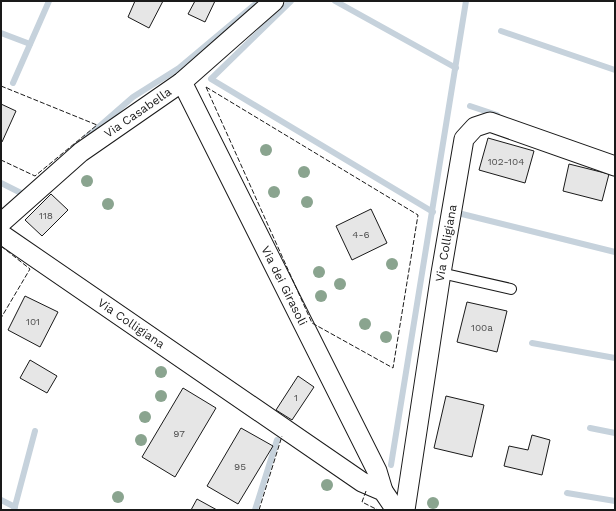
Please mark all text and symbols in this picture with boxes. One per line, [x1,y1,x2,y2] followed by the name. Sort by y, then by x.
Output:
[102,84,174,141] street label: Via Casabella
[488,156,524,167] house number: 102-104
[433,203,460,283] street label: Via Colligiana
[39,210,53,221] house number: 118
[352,229,370,240] house number: 4-6
[258,244,310,328] street label: Via dei Girasoli
[95,296,168,352] street label: Via Colligiana
[26,316,40,327] house number: 101
[471,322,493,333] house number: 100a
[294,392,298,403] house number: 1
[173,428,185,439] house number: 97
[234,461,246,472] house number: 95

